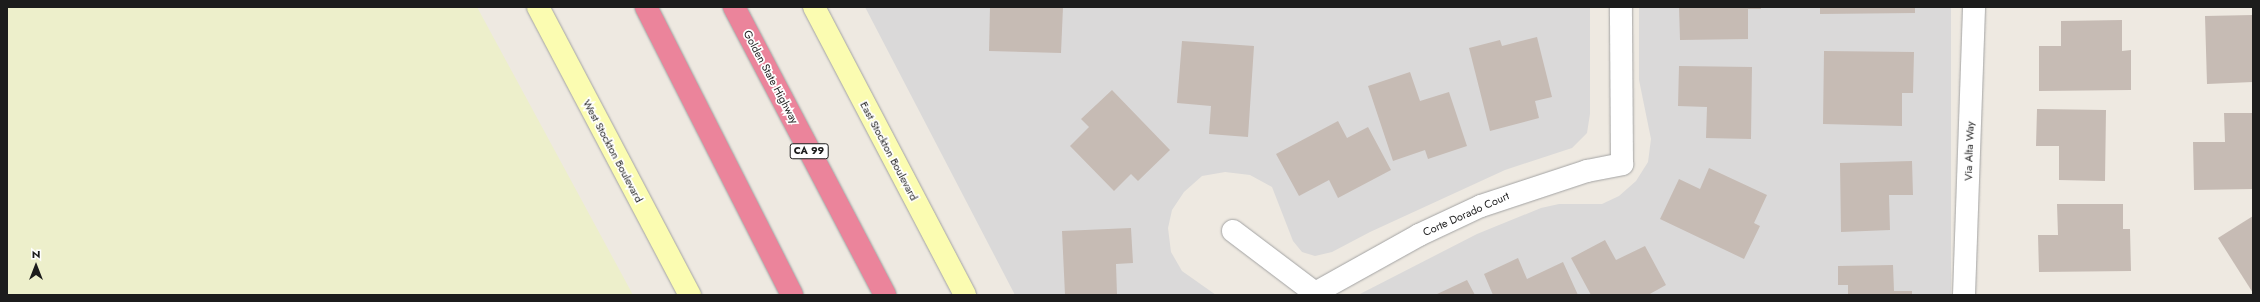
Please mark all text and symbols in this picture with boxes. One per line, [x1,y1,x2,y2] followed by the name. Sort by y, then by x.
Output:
[741,28,801,126] street label: Golden State Highway
[580,97,646,205] street label: West Stockton Boulevard
[857,99,921,203] street label: East Stockton Boulevard
[1961,121,1977,181] street label: Via Alta Way
[789,143,829,159] road number: CA 99
[1421,189,1511,239] street label: Corte Dorado Court
[16,246,56,286] north arrow
[32,246,40,262] text: N

